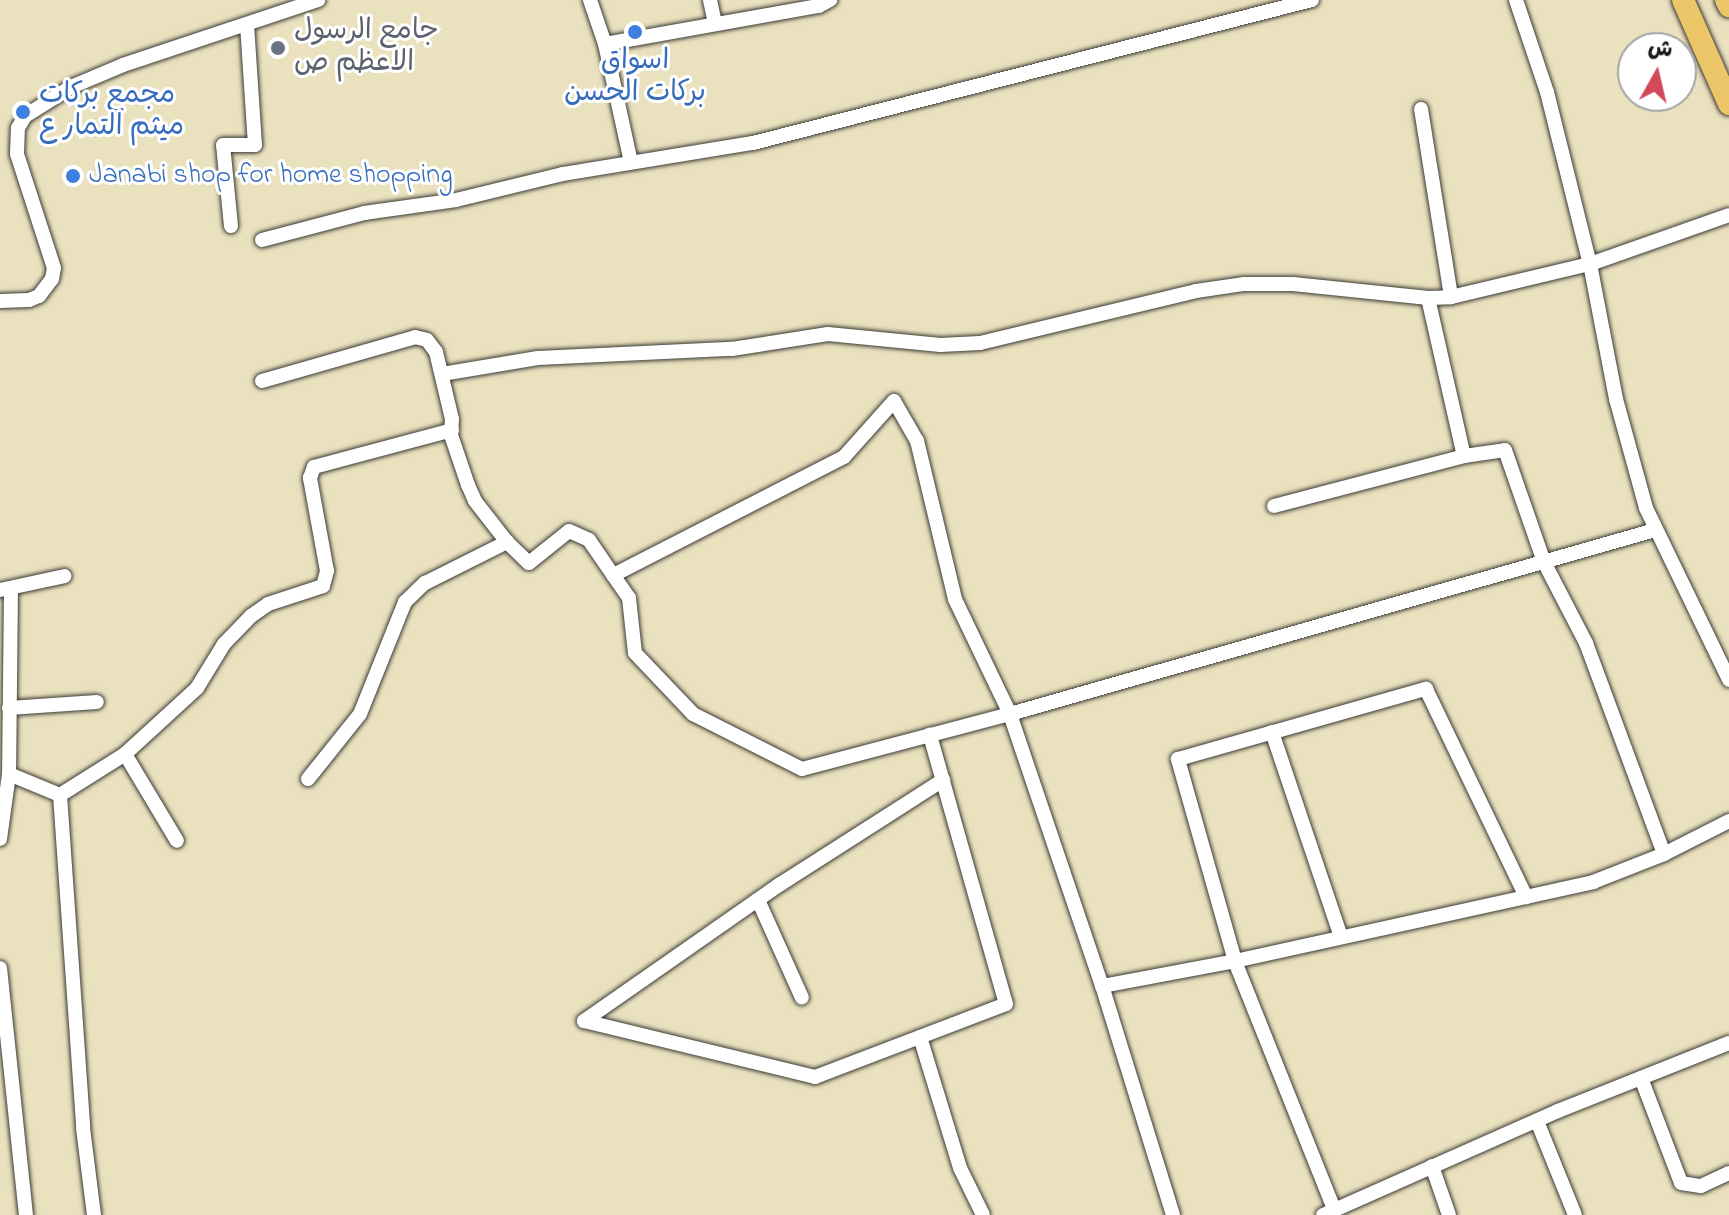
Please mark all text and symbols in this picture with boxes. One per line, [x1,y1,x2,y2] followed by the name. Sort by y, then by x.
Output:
[294,15,439,81] place label: جامع الرسول الاعظم ص
[626,23,644,41] marker: اسواق بركات الحسن
[1617,32,1697,112] north arrow
[1646,33,1674,68] text: ش
[269,39,287,57] marker: جامع الرسول الاعظم ص
[564,45,706,111] place label: اسواق بركات الحسن
[39,79,184,145] place label: مجمع بركات ميثم التمار ع
[14,103,32,121] marker: مجمع بركات ميثم التمار ع
[89,159,453,193] place label: Janabi shop for home shopping
[64,167,82,185] marker: Janabi shop for home shopping

